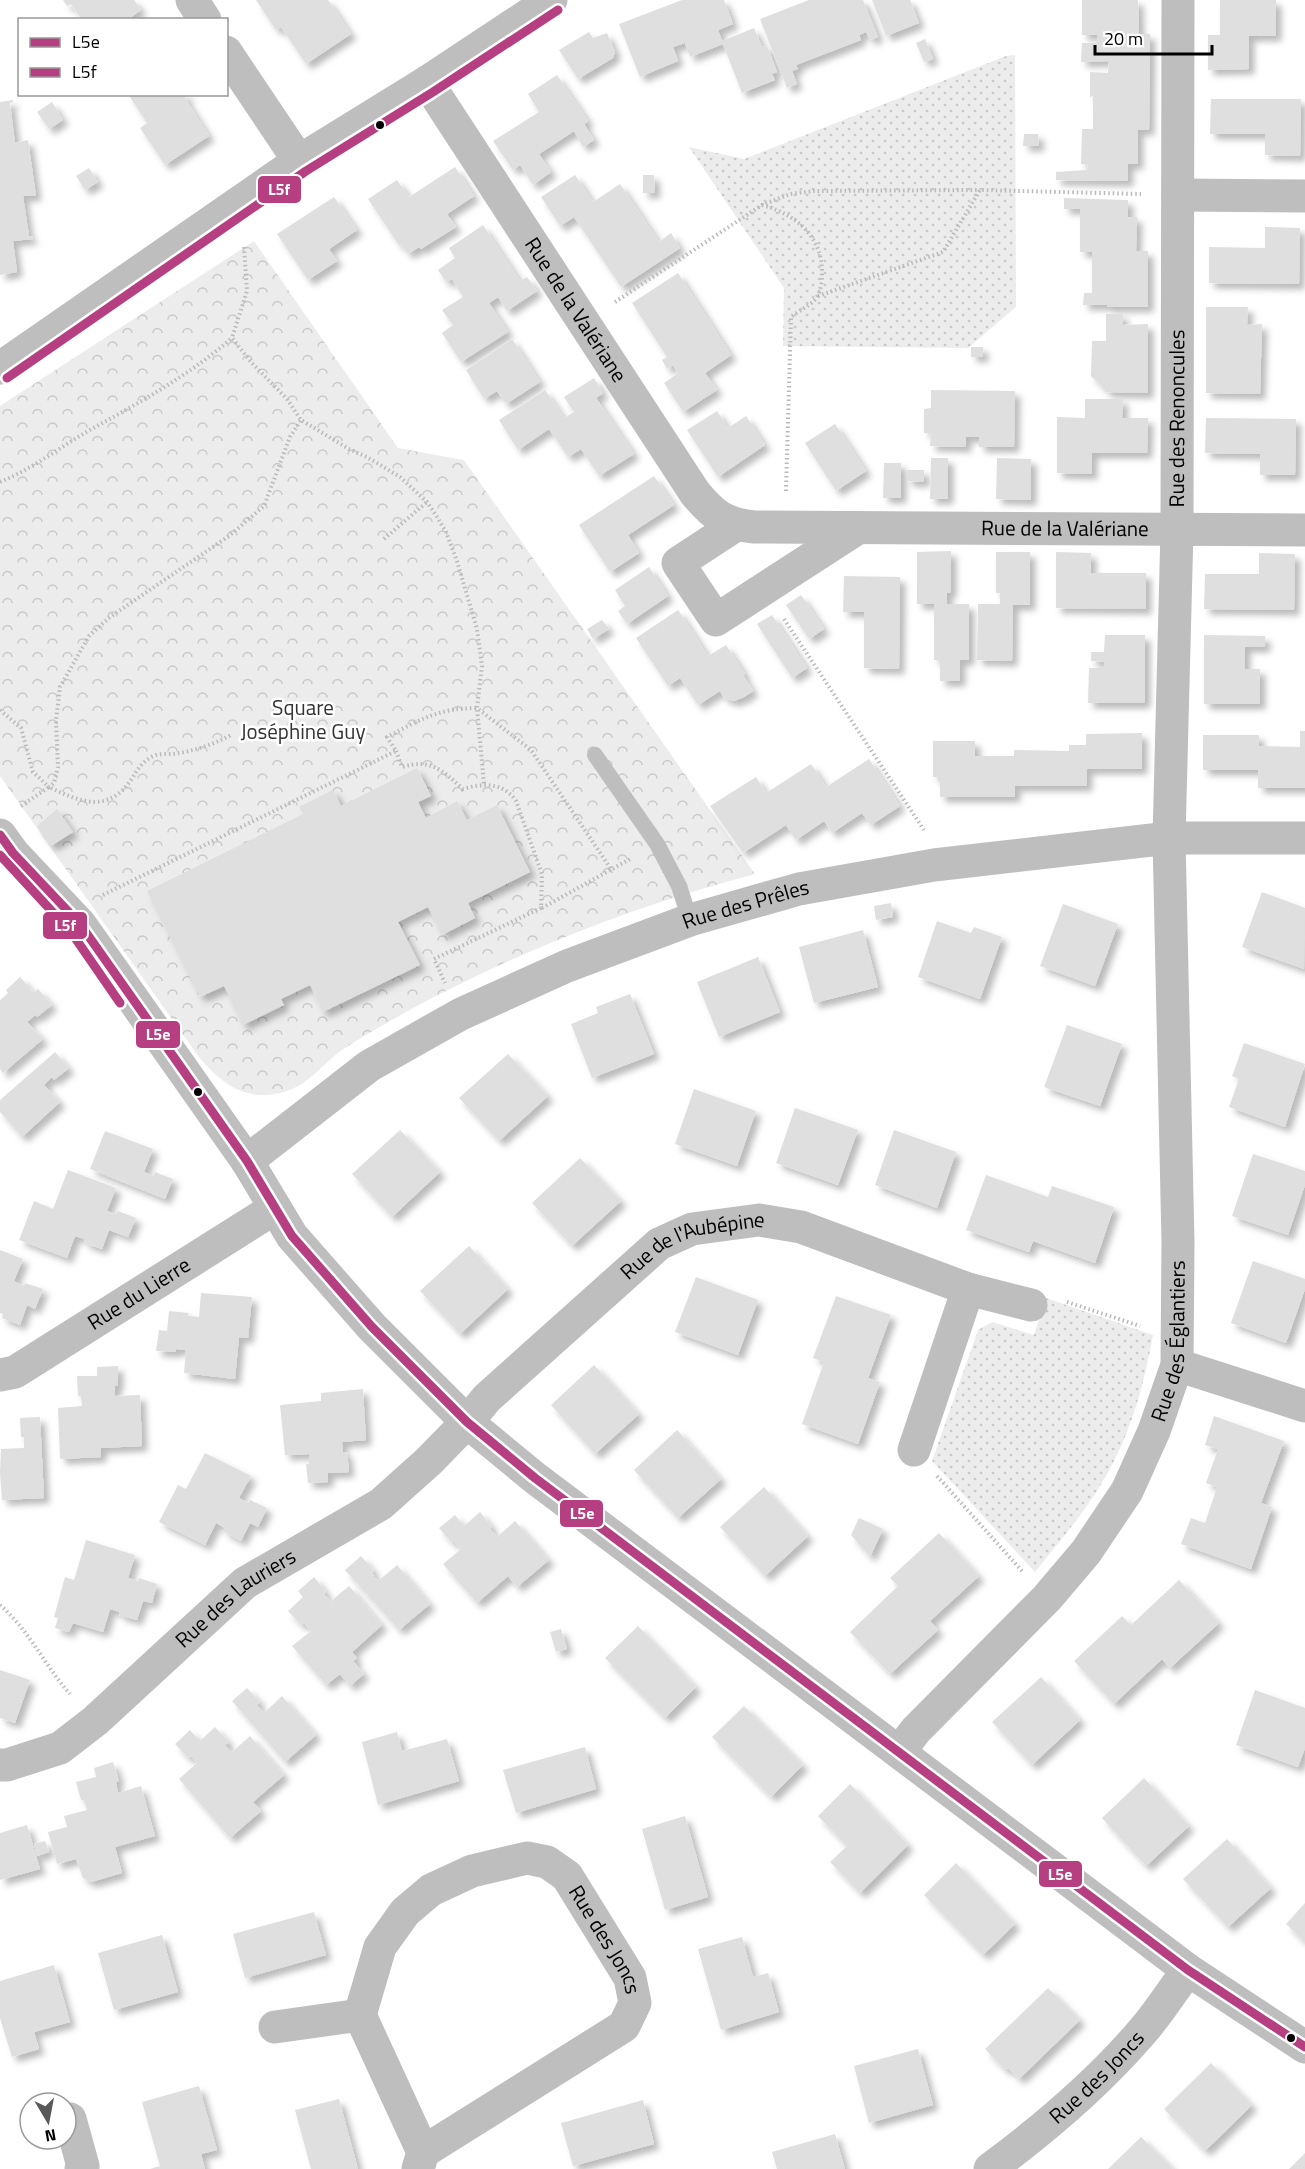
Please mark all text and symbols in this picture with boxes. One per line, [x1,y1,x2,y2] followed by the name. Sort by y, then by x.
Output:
[18,18,228,96] legend
[1095,18,1212,56] scale bar
[1104,25,1143,52] text: 20 m
[72,28,100,55] text: L5e
[72,58,97,85] text: L5f
[374,119,386,131] unlabelled marker
[257,175,302,204] line badge: L5f
[268,177,290,201] text: L5f
[517,230,636,388] street label: Rue de la Valériane
[1160,329,1192,507] street label: Rue des Renoncules
[981,511,1149,544] street label: Rue de la Valériane
[240,691,366,747] park label: Square Joséphine Guy
[677,871,812,937] street label: Rue des Prêles
[42,911,88,940] line badge: L5f
[54,913,76,937] text: L5f
[135,1020,181,1049] line badge: L5e
[146,1022,170,1046] text: L5e
[192,1086,204,1098] unlabelled marker
[612,1202,767,1287] street label: Rue de l'Aubépine
[81,1248,196,1337] street label: Rue du Lierre
[1141,1260,1193,1426] street label: Rue des Églantiers
[559,1499,604,1528] line badge: L5e
[570,1501,594,1525] text: L5e
[167,1540,302,1655] street label: Rue des Lauriers
[1038,1860,1083,1888] line badge: L5e
[1048,1862,1072,1886] text: L5e
[561,1878,650,1997] street label: Rue des Joncs
[1041,2023,1151,2131] street label: Rue des Joncs
[1285,2032,1297,2044] unlabelled marker
[18,2091,78,2151] north arrow
[43,2123,58,2149] text: N

